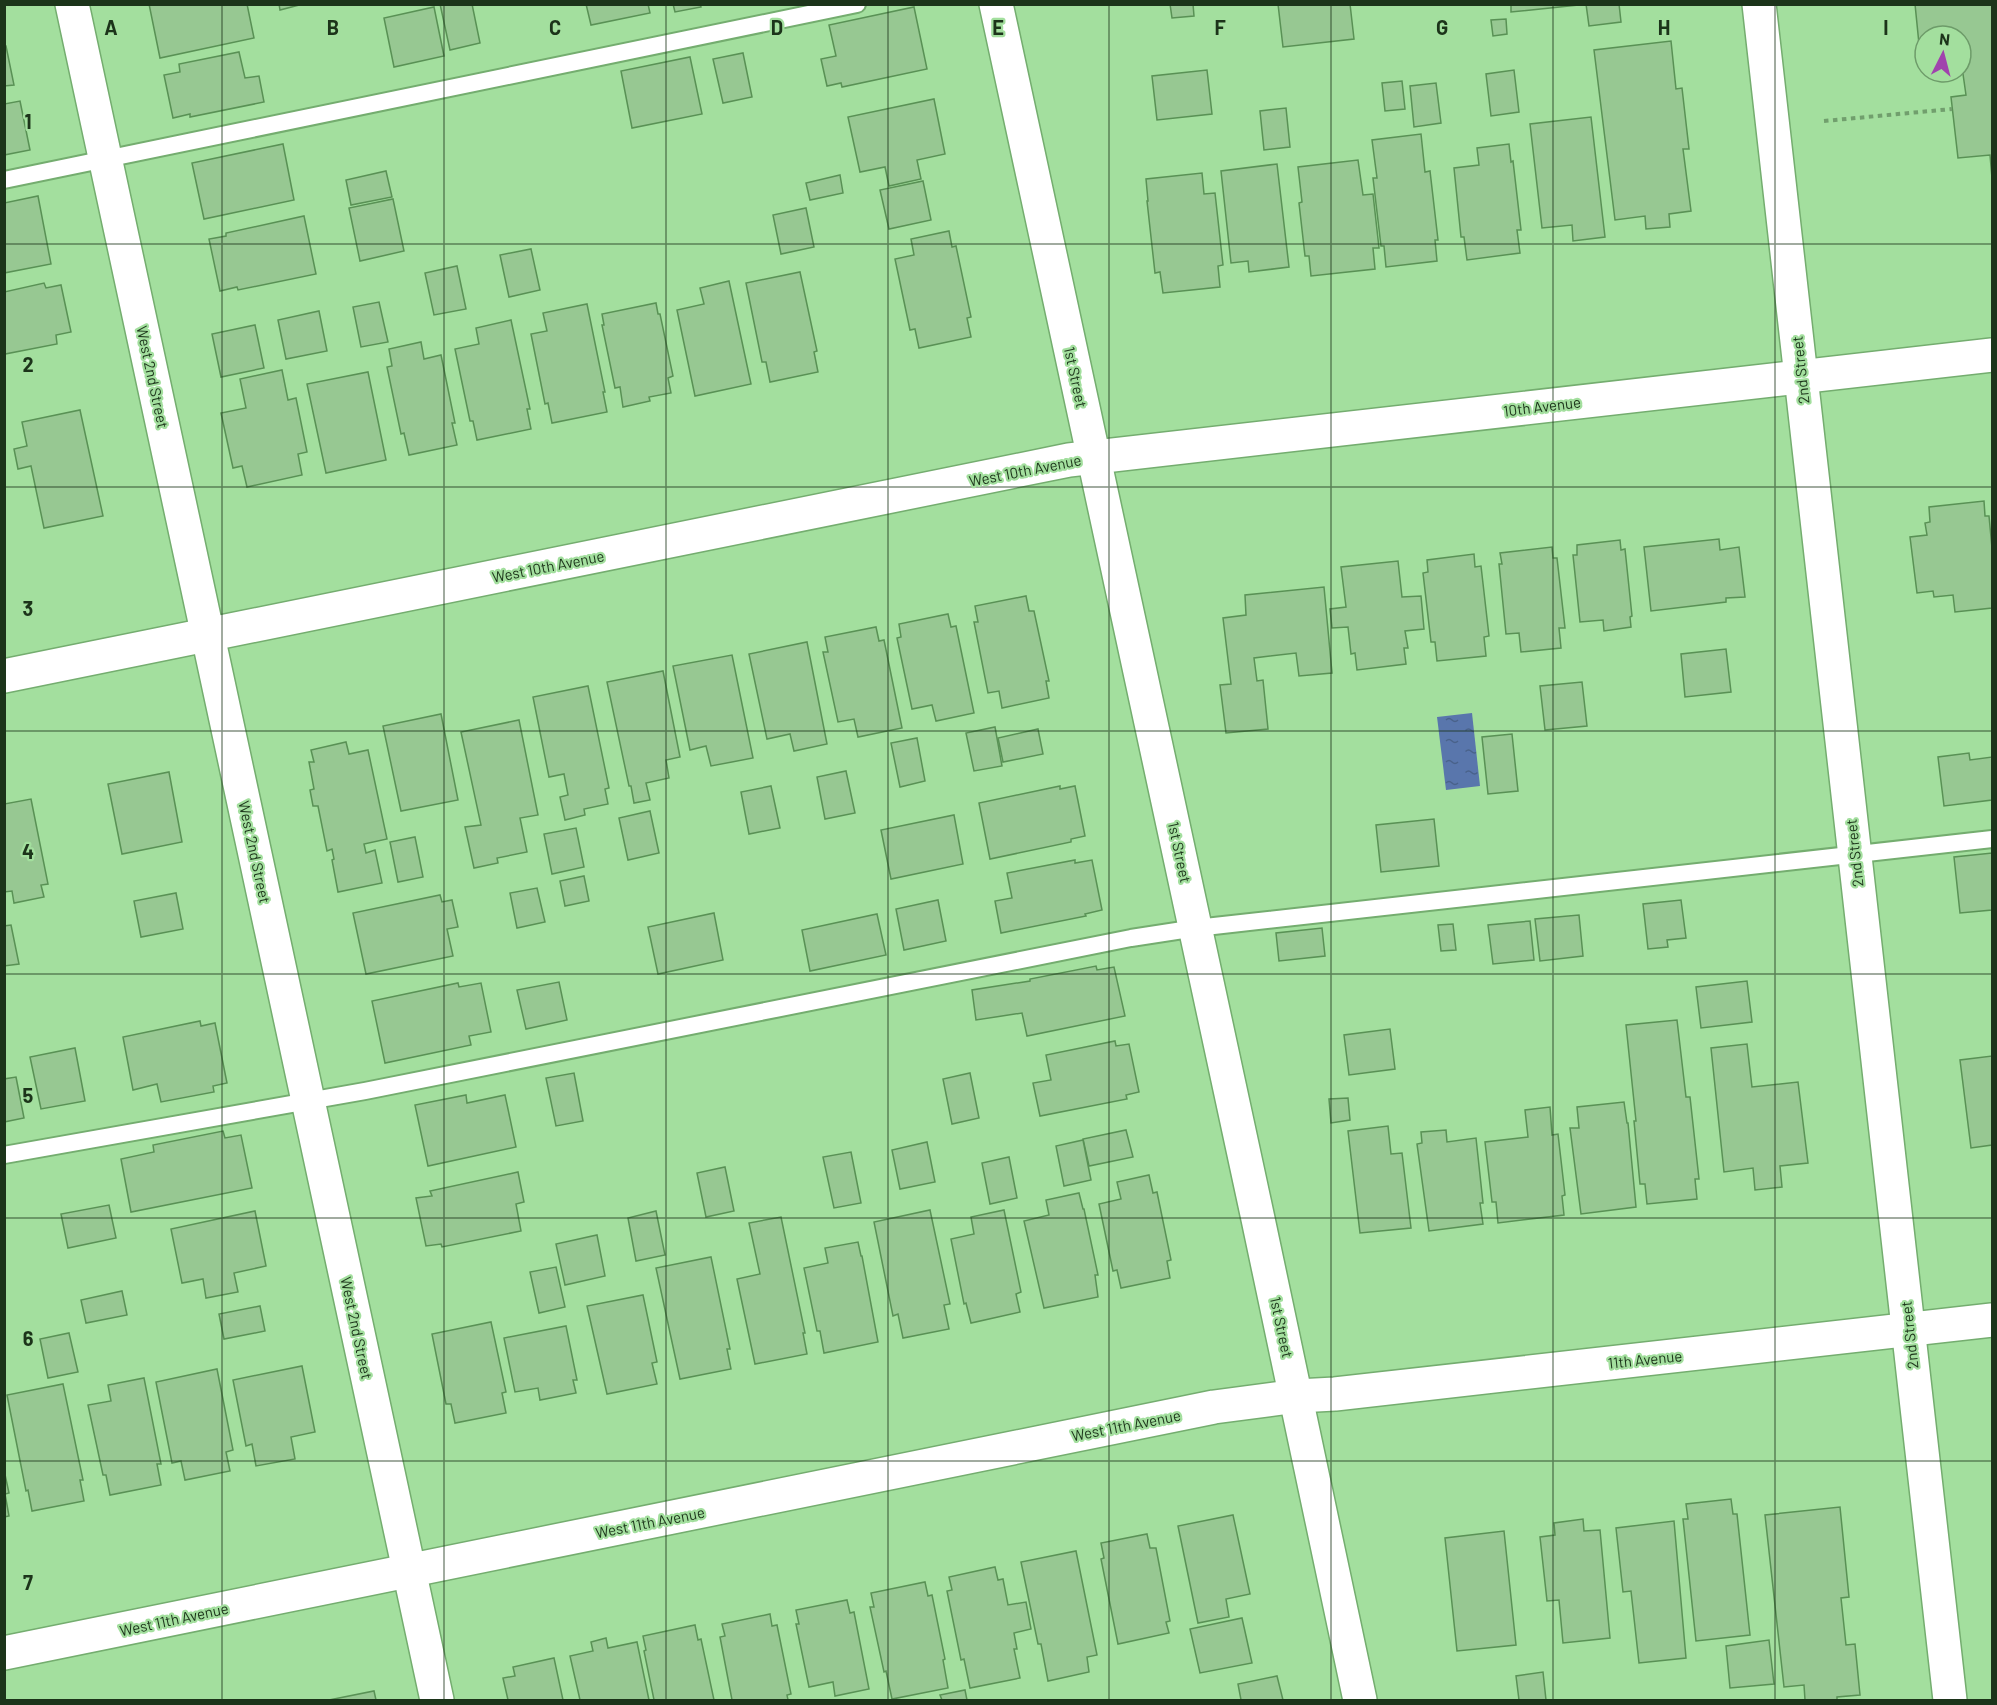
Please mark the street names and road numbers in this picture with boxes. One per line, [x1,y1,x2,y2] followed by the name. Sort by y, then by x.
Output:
[133,324,173,430] street label: West 2nd Street
[1787,335,1813,405] street label: 2nd Street
[1061,345,1091,409] street label: 1st Street
[1502,392,1582,420] street label: 10th Avenue
[967,450,1083,490] street label: West 10th Avenue
[490,546,606,586] street label: West 10th Avenue
[235,799,275,905] street label: West 2nd Street
[1841,818,1867,888] street label: 2nd Street
[1165,820,1195,884] street label: 1st Street
[337,1275,377,1381] street label: West 2nd Street
[1267,1295,1297,1359] street label: 1st Street
[1896,1300,1922,1370] street label: 2nd Street
[1607,1346,1683,1372] street label: 11th Avenue
[1070,1406,1182,1444] street label: West 11th Avenue
[594,1503,706,1541] street label: West 11th Avenue
[118,1599,230,1639] street label: West 11th Avenue

